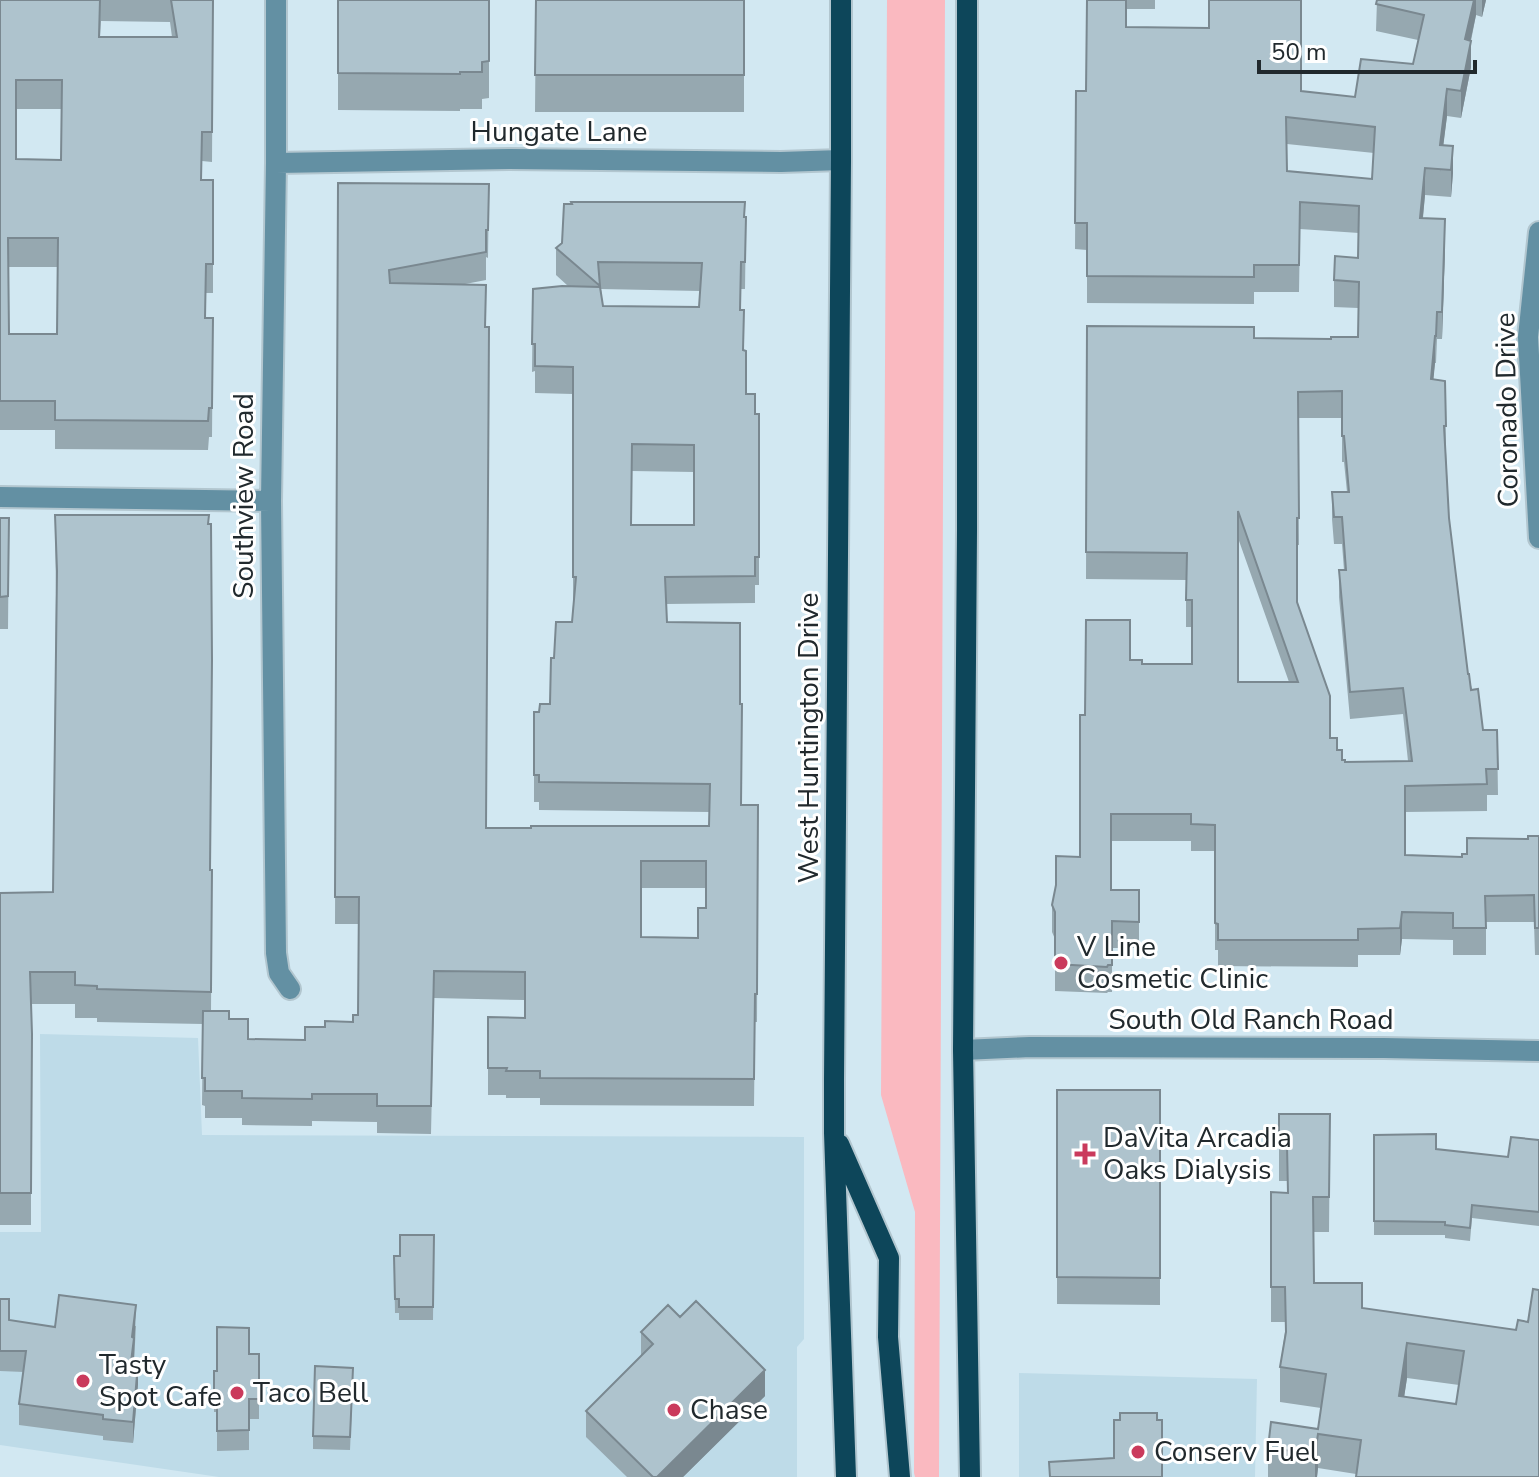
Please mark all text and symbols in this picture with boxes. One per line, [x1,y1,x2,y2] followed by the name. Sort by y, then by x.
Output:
[1259,24,1475,74] scale bar
[1271,36,1327,68] text: 50 m
[471,113,647,151] street label: Hungate Lane
[1486,312,1528,508] street label: Coronado Drive
[225,393,263,599] street label: Southview Road
[790,593,828,883] street label: West Huntington Drive
[1076,928,1268,998] place label: V Line Cosmetic Clinic
[1052,954,1070,972] marker: V Line Cosmetic Clinic
[1108,1001,1394,1039] street label: South Old Ranch Road
[1103,1119,1292,1189] place label: DaVita Arcadia Oaks Dialysis
[1074,1143,1096,1165] marker: DaVita Arcadia Oaks Dialysis
[99,1346,222,1416] place label: Tasty Spot Cafe
[74,1372,92,1390] marker: Tasty Spot Cafe
[253,1374,369,1412] place label: Taco Bell
[228,1384,246,1402] marker: Taco Bell
[690,1391,768,1429] place label: Chase
[665,1401,683,1419] marker: Chase
[1154,1433,1319,1471] place label: Conserv Fuel
[1129,1443,1147,1461] marker: Conserv Fuel

